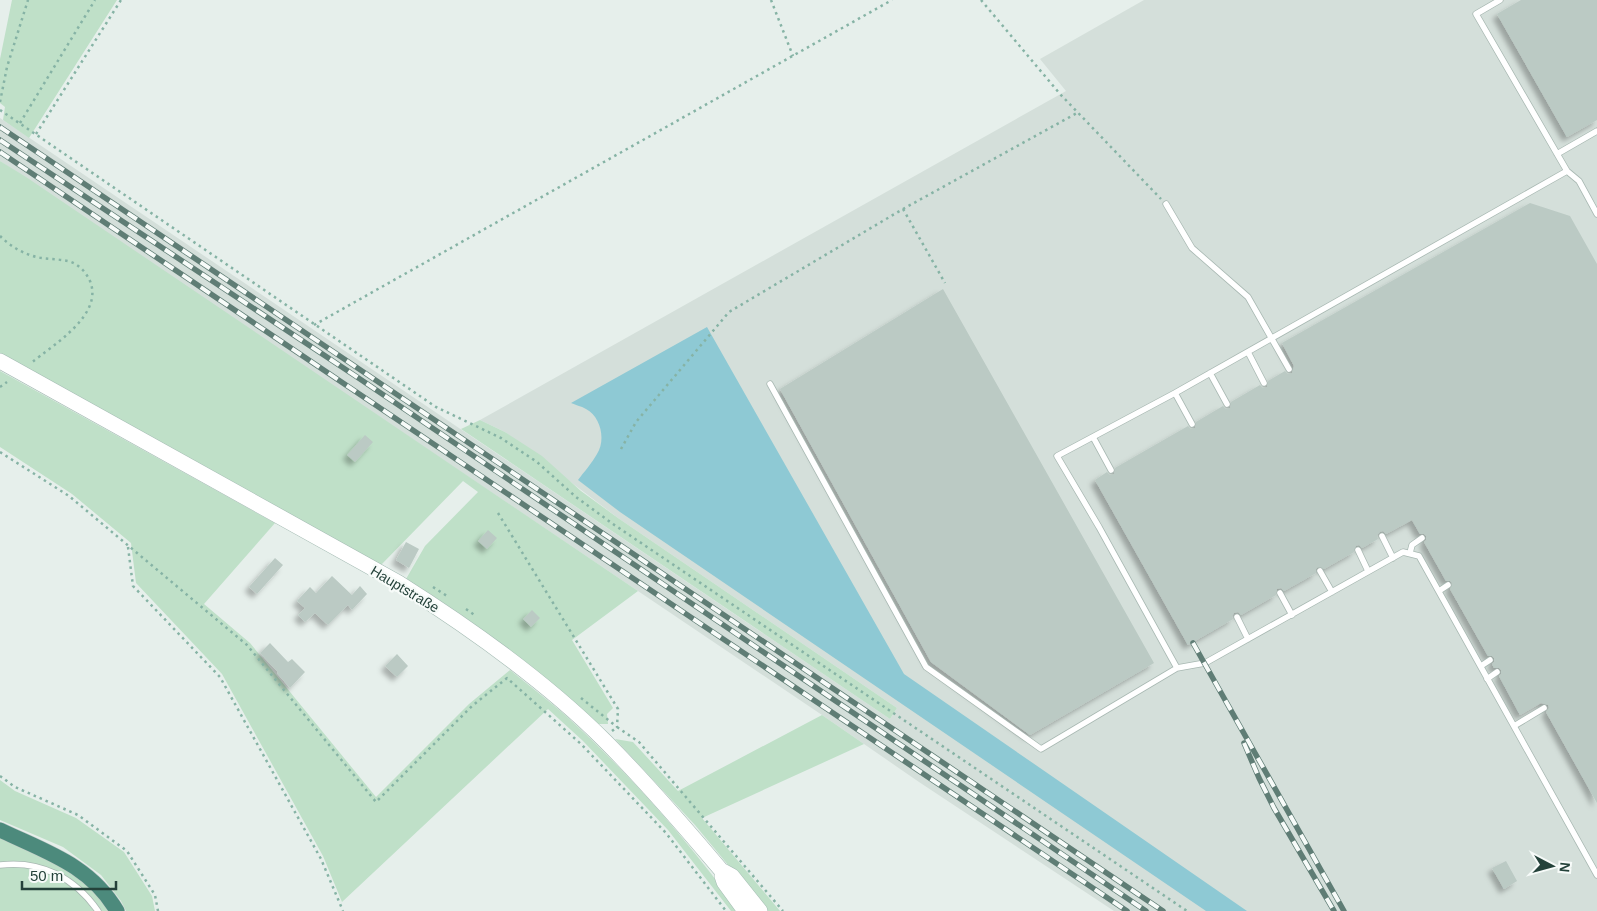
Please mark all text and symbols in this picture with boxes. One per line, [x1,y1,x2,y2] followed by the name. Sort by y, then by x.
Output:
[368,562,442,616] street label: Hauptstraße
[1527,841,1577,891] north arrow
[22,858,116,890] scale bar
[1556,861,1573,873] text: N
[30,867,63,884] text: 50 m

